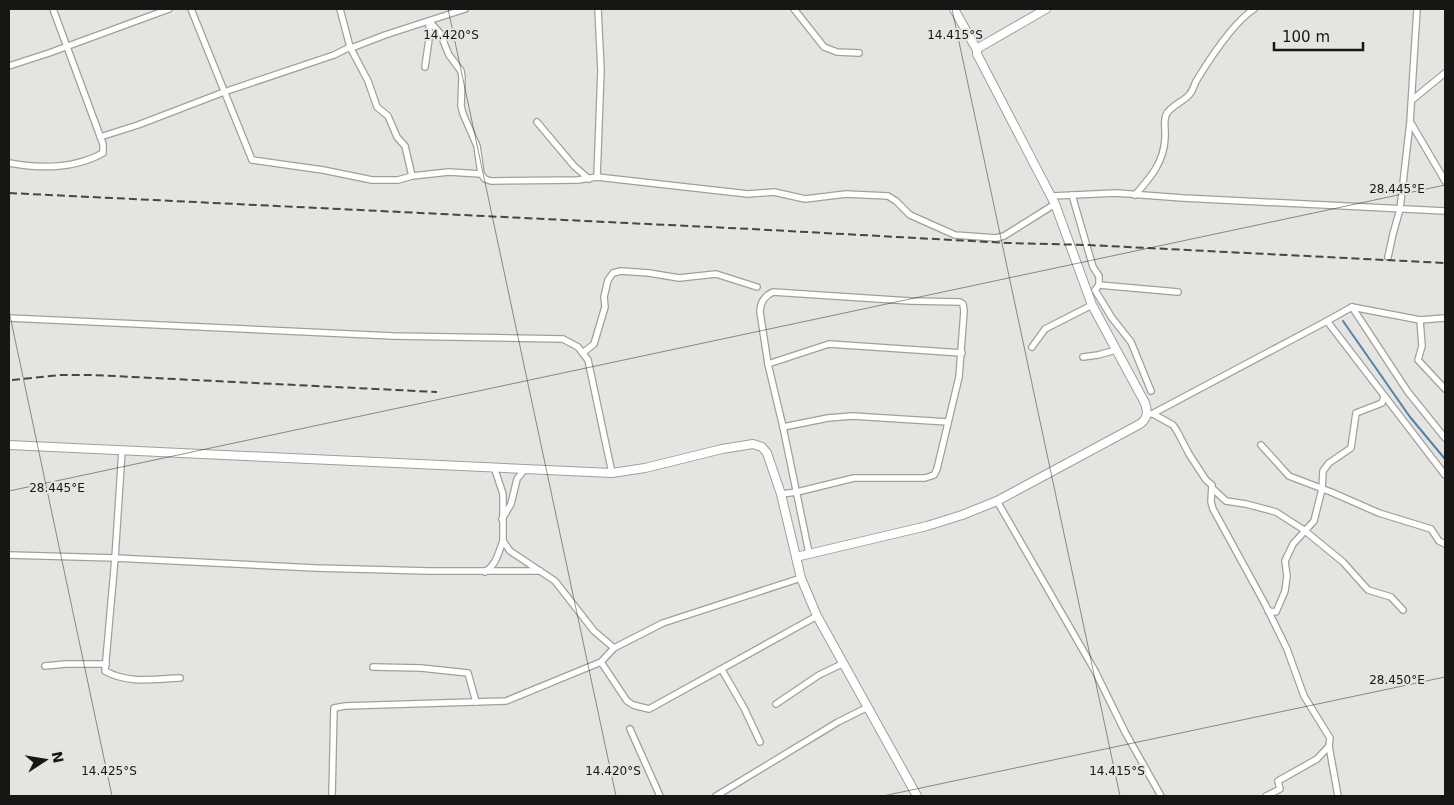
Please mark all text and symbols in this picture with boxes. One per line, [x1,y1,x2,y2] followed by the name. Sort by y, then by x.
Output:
[1274,20,1363,52] scale bar
[423,28,479,42] text: 14.420°S
[927,28,983,42] text: 14.415°S
[1282,28,1330,46] text: 100 m
[1369,182,1425,196] text: 28.445°E
[29,481,85,495] text: 28.445°E
[1369,673,1425,687] text: 28.450°E
[20,735,70,785] north arrow
[49,750,67,765] text: N
[81,764,137,778] text: 14.425°S
[585,764,641,778] text: 14.420°S
[1089,764,1145,778] text: 14.415°S

